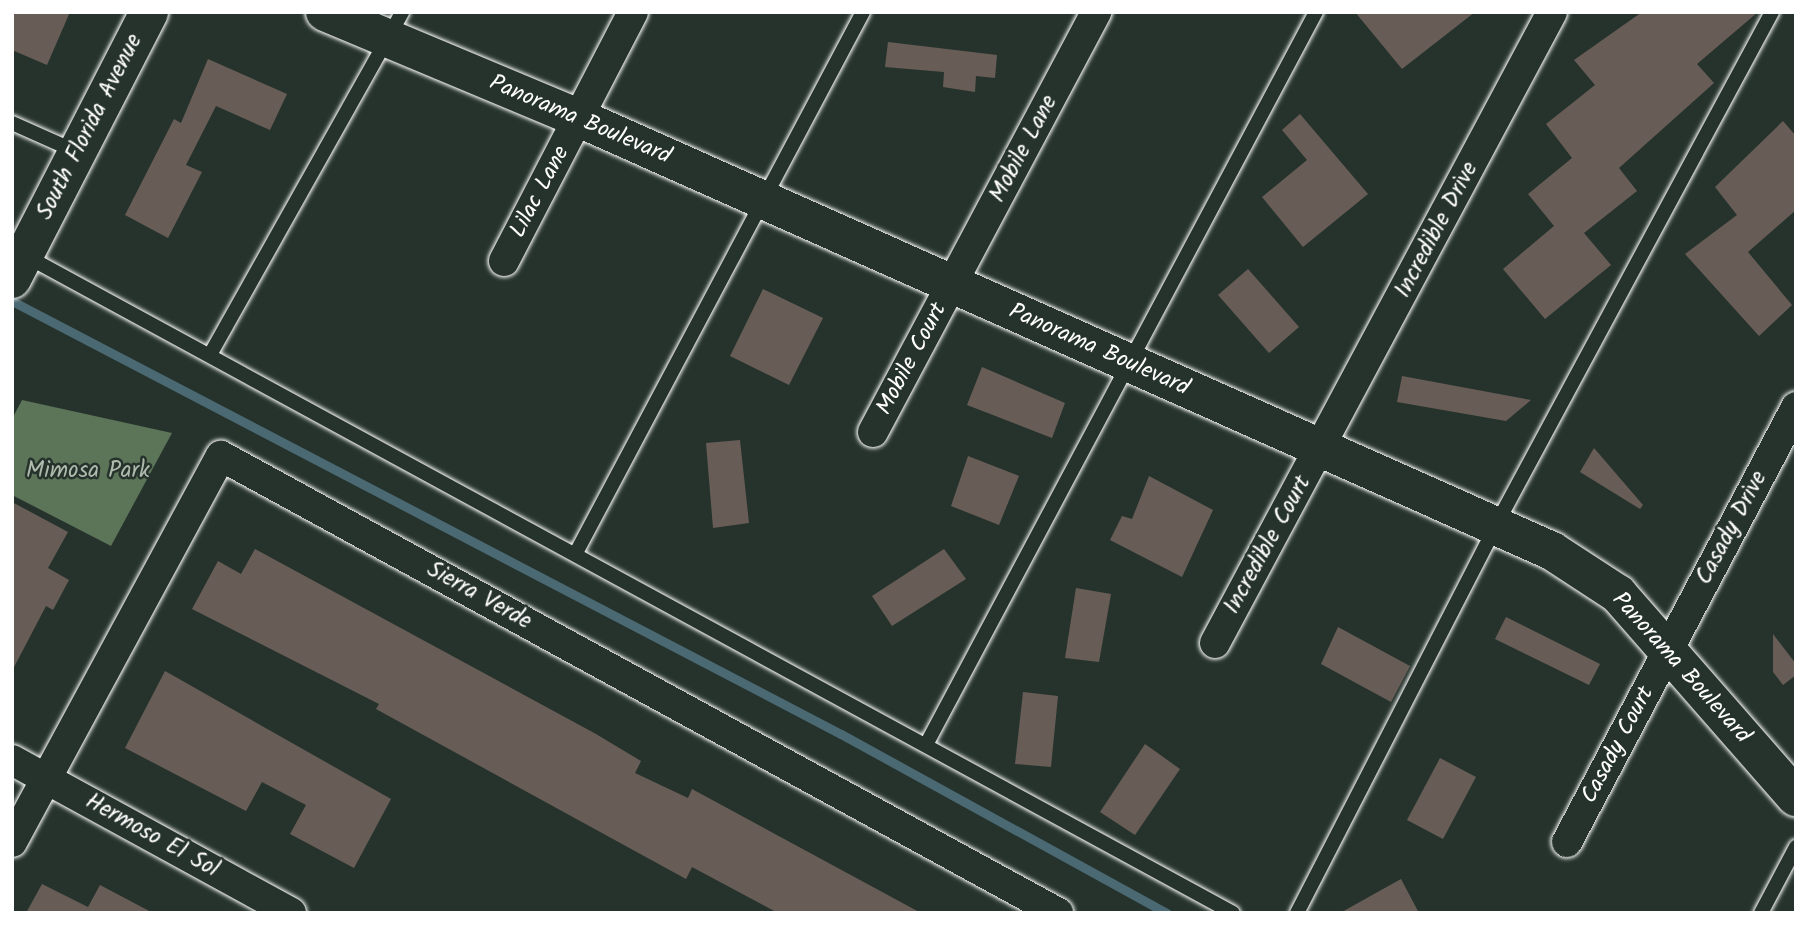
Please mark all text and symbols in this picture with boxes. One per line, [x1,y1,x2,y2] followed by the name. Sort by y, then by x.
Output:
[31,30,149,224] street label: South Florida Avenue
[485,69,675,171] street label: Panorama Boulevard
[984,91,1064,207] street label: Mobile Lane
[504,141,576,243] street label: Lilac Lane
[1390,157,1484,303] street label: Incredible Drive
[871,298,953,420] street label: Mobile Court
[1005,298,1193,402] street label: Panorama Boulevard
[26,457,150,485] park label: Mimosa Park
[1691,467,1773,589] street label: Casady Drive
[1219,471,1317,619] street label: Incredible Court
[422,556,536,636] street label: Sierra Verde
[1606,587,1756,749] street label: Panorama Boulevard
[1576,682,1660,808] street label: Casady Court
[81,788,223,884] street label: Hermoso El Sol

